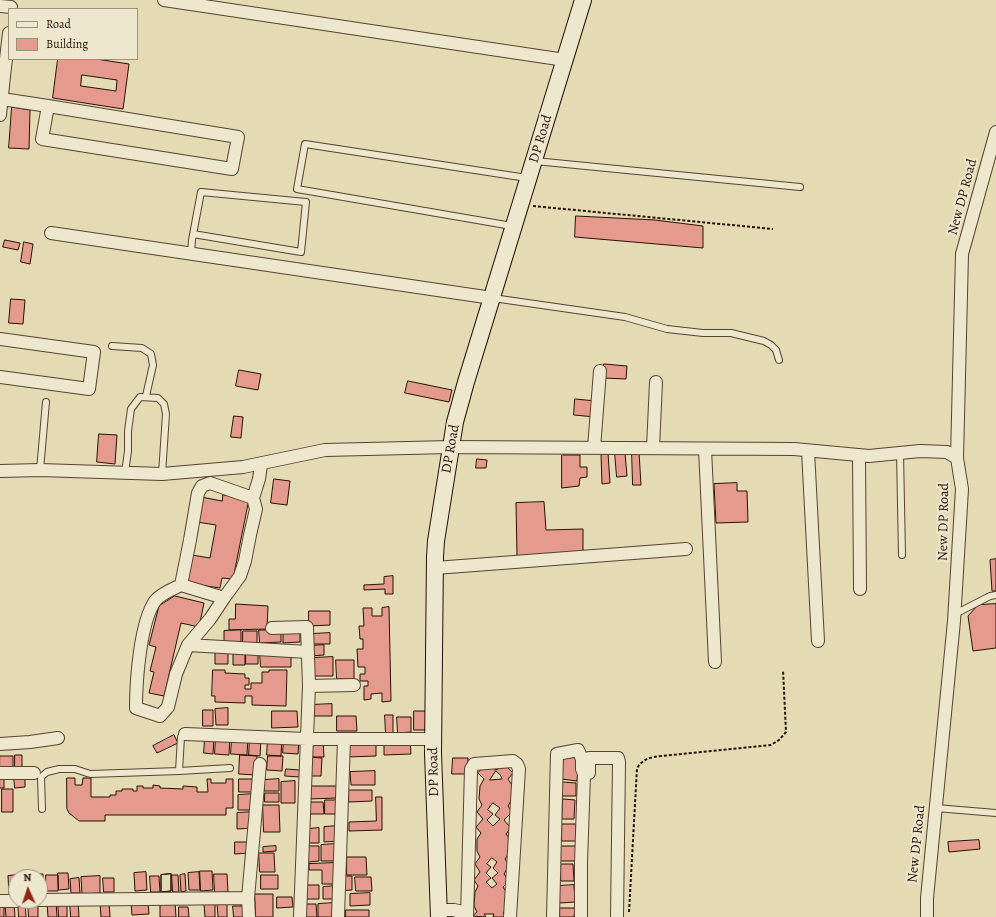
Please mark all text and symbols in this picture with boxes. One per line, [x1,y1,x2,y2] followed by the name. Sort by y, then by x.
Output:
[8,8,138,60] legend
[46,16,71,32] text: Road
[46,36,88,52] text: Building
[526,113,556,165] street label: DP Road
[945,157,981,237] street label: New DP Road
[438,423,464,475] street label: DP Road
[935,483,953,561] street label: New DP Road
[425,747,443,797] street label: DP Road
[905,804,929,884] street label: New DP Road
[8,869,48,909] north arrow
[23,870,32,885] text: N

